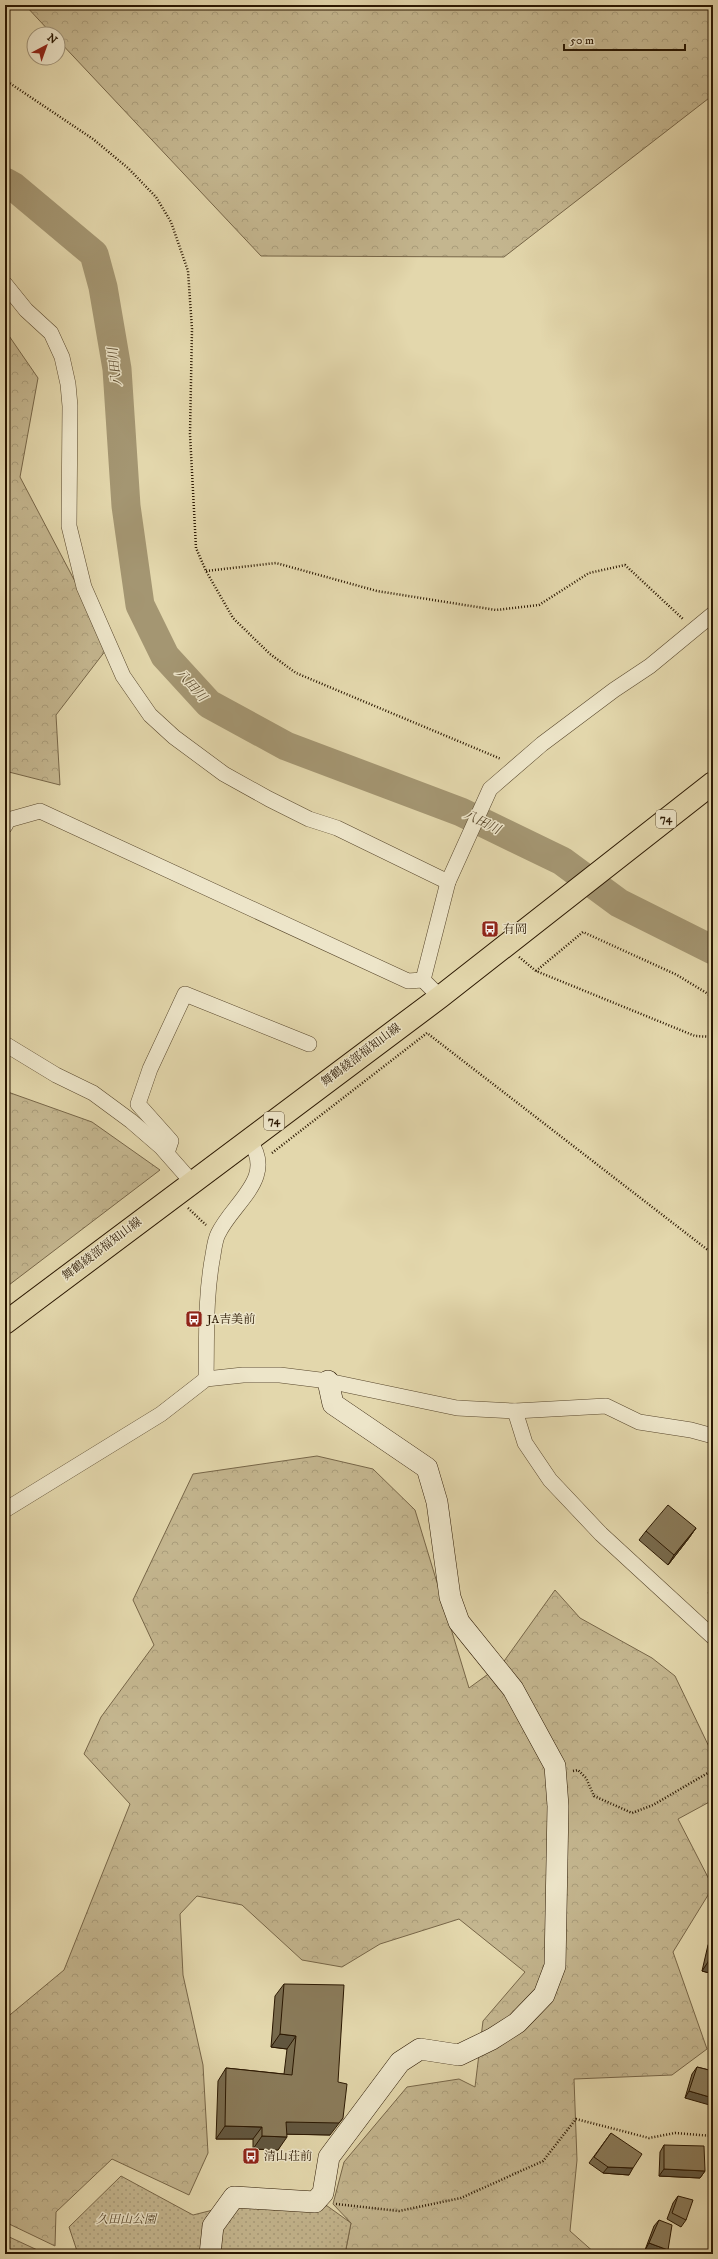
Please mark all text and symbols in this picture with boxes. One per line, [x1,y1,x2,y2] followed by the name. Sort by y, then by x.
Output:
[26,26,66,66] north arrow
[564,26,685,52] scale bar
[44,31,60,47] text: N
[570,33,594,48] text: 50 m
[104,345,125,387] water label: 八田川
[172,665,211,706] water label: 八田川
[461,806,505,839] water label: 八田川
[656,810,676,828] road number: 74
[480,919,500,939] bus stop icon: 有岡
[503,922,527,937] place label: 有岡
[318,1020,404,1090] street label: 舞鶴綾部福知山線
[264,1112,284,1130] road number: 74
[59,1214,145,1284] street label: 舞鶴綾部福知山線
[184,1309,204,1329] bus stop icon: JA吉美前
[206,1312,255,1327] place label: JA吉美前
[241,2146,261,2166] bus stop icon: 清山荘前
[264,2149,312,2164] place label: 清山荘前
[96,2212,158,2227] park label: 久田山公園

